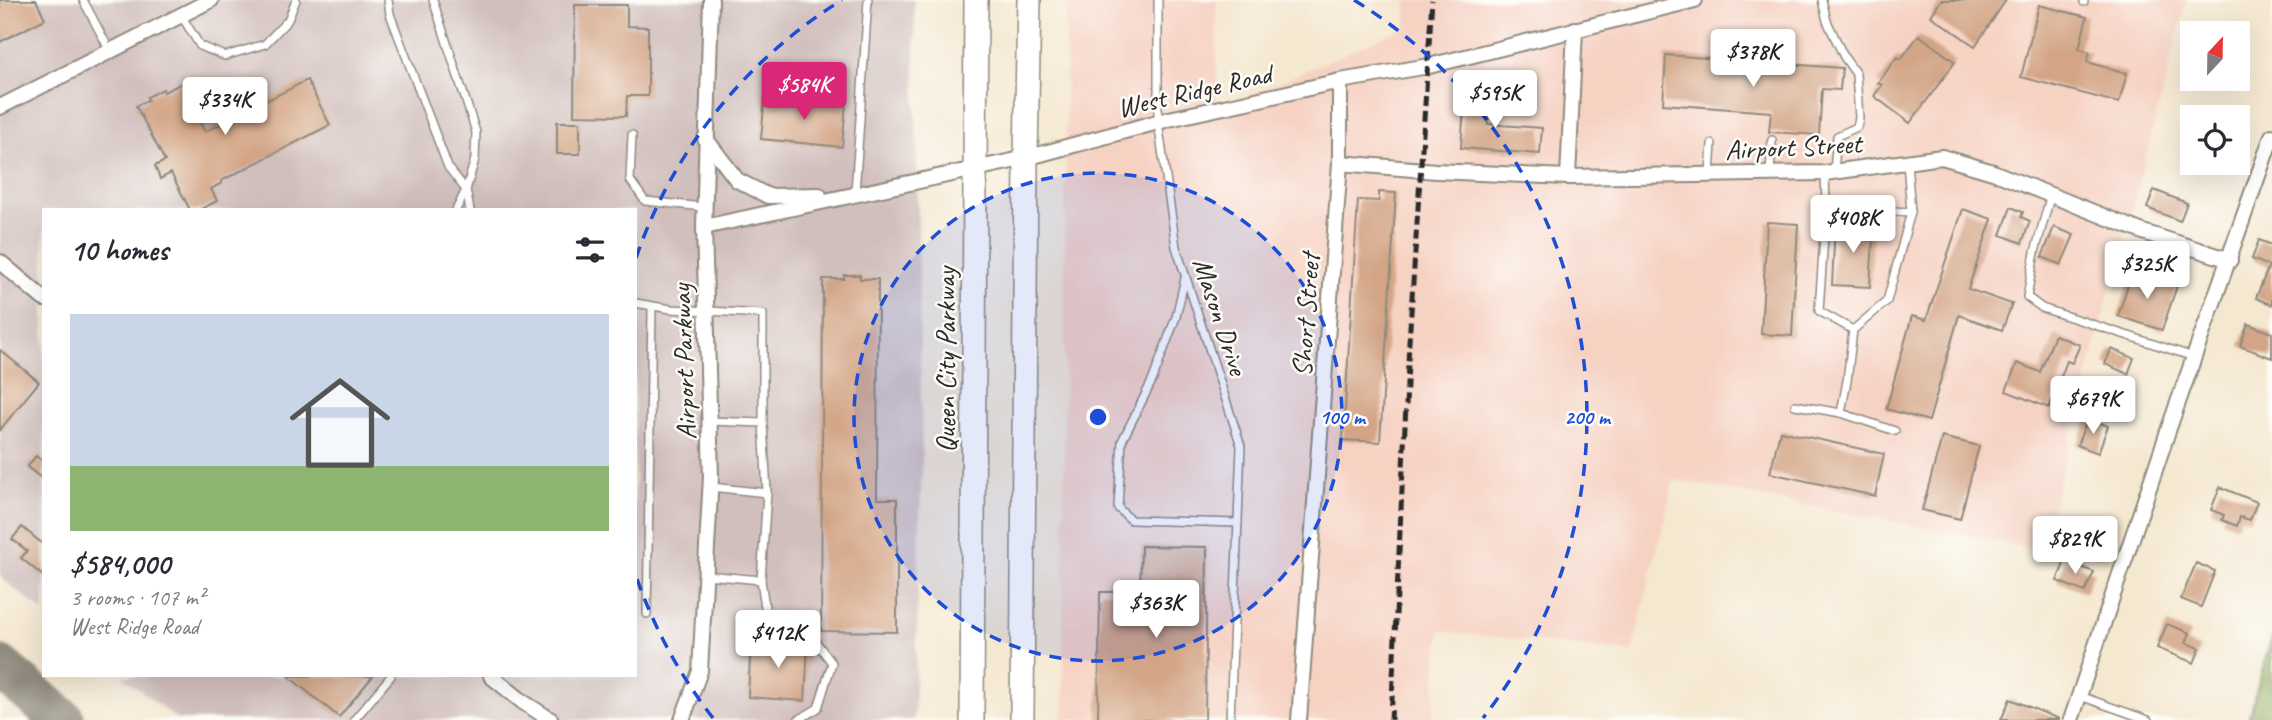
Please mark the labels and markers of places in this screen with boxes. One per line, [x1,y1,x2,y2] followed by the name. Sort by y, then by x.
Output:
[1704,29,1802,89] pin: $378K
[755,62,853,122] pin: $584K
[1446,71,1544,130] pin: $595K
[176,78,274,137] pin: $334K
[1804,196,1902,255] pin: $408K
[2098,242,2196,301] pin: $325K
[2044,376,2142,436] pin: $679K
[1086,405,1110,429] centre of rings
[2026,516,2124,576] pin: $829K
[1107,580,1205,640] pin: $363K
[729,610,827,670] pin: $412K

